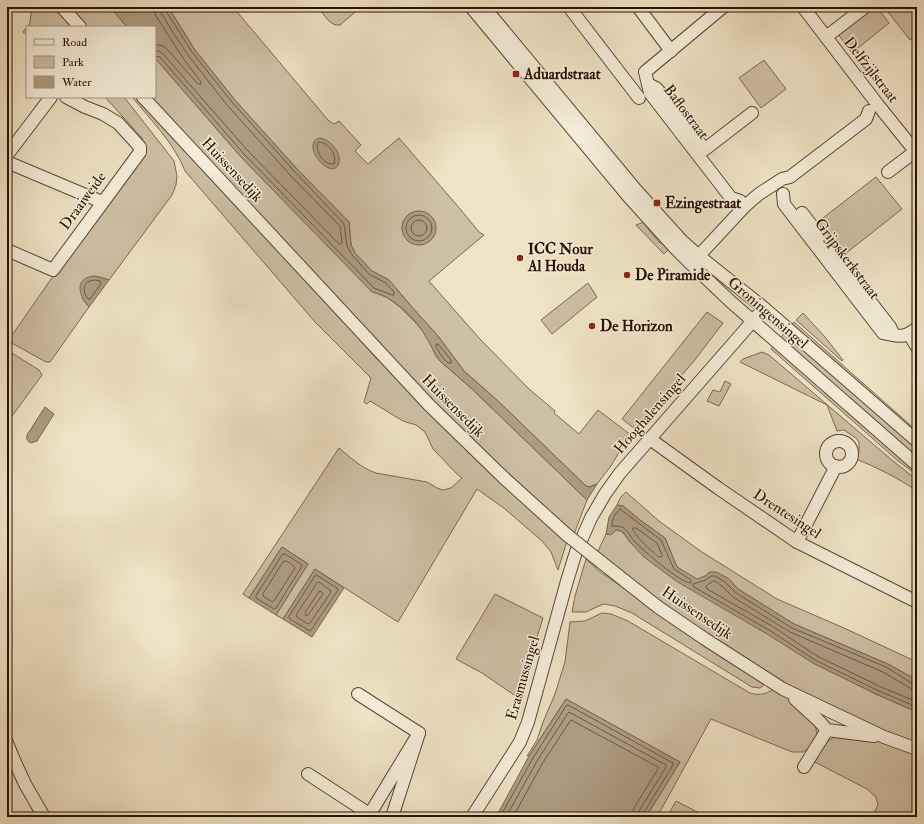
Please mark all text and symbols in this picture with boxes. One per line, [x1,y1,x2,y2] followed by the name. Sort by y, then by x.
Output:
[26,26,156,98] legend
[839,33,903,107] street label: Delfzijlstraat
[62,35,87,50] text: Road
[62,55,84,70] text: Park
[523,65,601,84] place label: Aduardstraat
[511,69,521,79] marker: Aduardstraat
[61,75,92,90] text: Water
[659,81,713,143] street label: Baflostraat
[197,134,267,206] street label: Huissensedijk
[56,168,110,234] street label: Draaiweide
[665,194,741,214] place label: Ezingestraat
[652,198,662,208] marker: Ezingestraat
[809,215,884,304] street label: Grijpskerkstraat
[527,240,593,276] place label: ICC Nour Al Houda
[515,253,525,263] marker: ICC Nour Al Houda
[635,266,711,285] place label: De Piramide
[622,270,632,280] marker: De Piramide
[724,273,812,353] street label: Groningensingel
[600,317,673,336] place label: De Horizon
[587,321,597,331] marker: De Horizon
[417,370,489,442] street label: Huissensedijk
[610,370,690,458] street label: Hooghalensingel
[749,485,825,543] street label: Drentesingel
[658,582,736,644] street label: Huissensedijk
[502,634,544,722] street label: Erasmussingel

